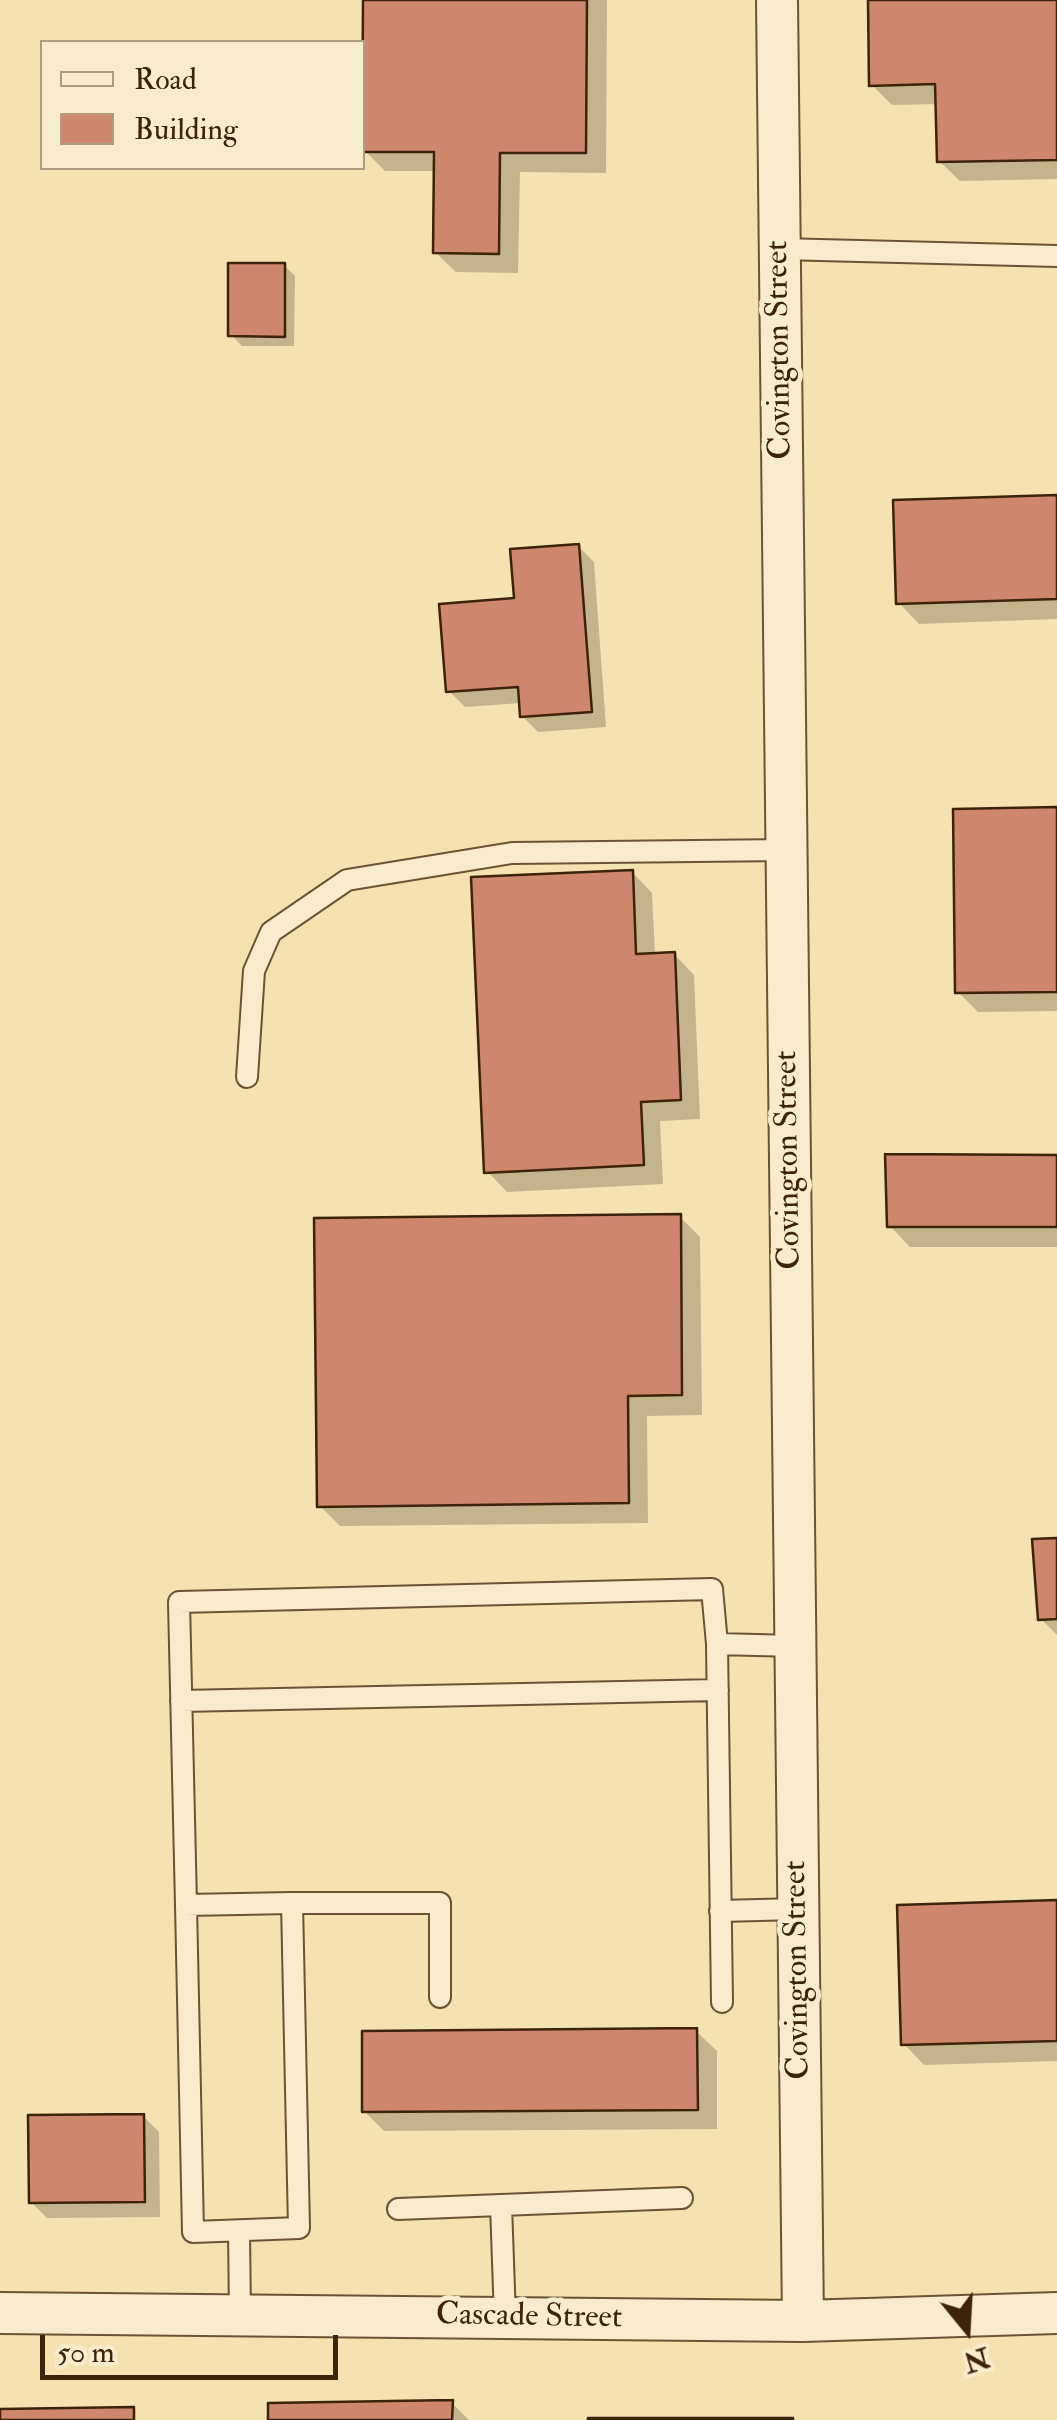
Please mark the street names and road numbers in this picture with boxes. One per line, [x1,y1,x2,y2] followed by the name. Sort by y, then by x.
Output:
[760,240,802,460] street label: Covington Street
[769,1050,811,1270] street label: Covington Street
[778,1860,820,2080] street label: Covington Street
[435,2297,623,2339] street label: Cascade Street

